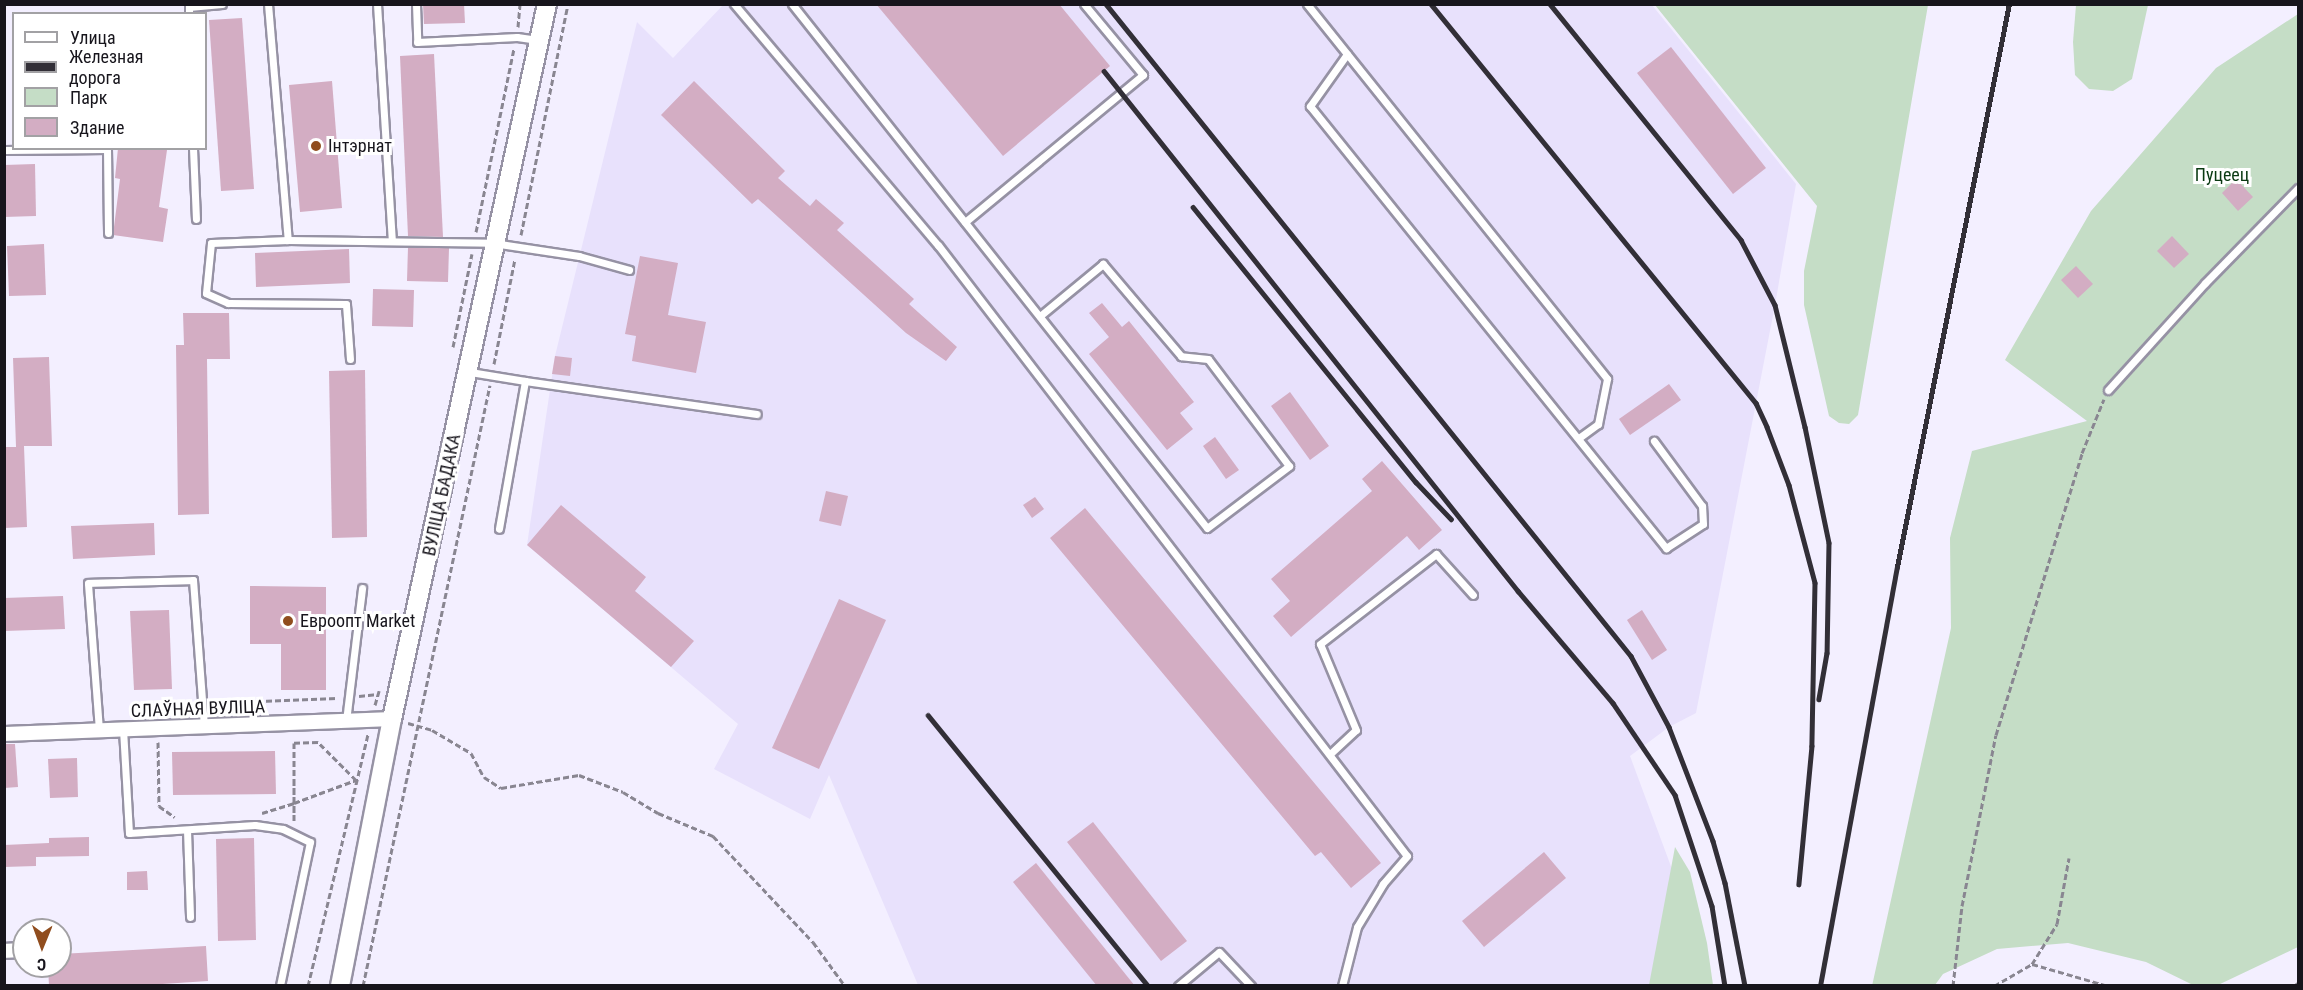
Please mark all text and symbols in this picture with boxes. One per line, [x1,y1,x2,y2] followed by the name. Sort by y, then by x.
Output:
[12,12,207,150] legend
[70,27,116,48] text: Улица
[69,46,144,88] text: Железная дорога
[70,87,107,108] text: Парк
[70,117,124,138] text: Здание
[328,135,392,157] place label: Інтэрнат
[309,139,323,153] marker: Інтэрнат
[2195,164,2249,186] park label: Пуцеец
[419,432,465,558] street label: ВУЛІЦА БАДАКА
[300,610,415,632] place label: Евроопт Market
[281,614,295,628] marker: Евроопт Market
[130,696,266,722] street label: СЛАЎНАЯ ВУЛІЦА
[12,918,72,978] north arrow
[37,955,46,974] text: С

